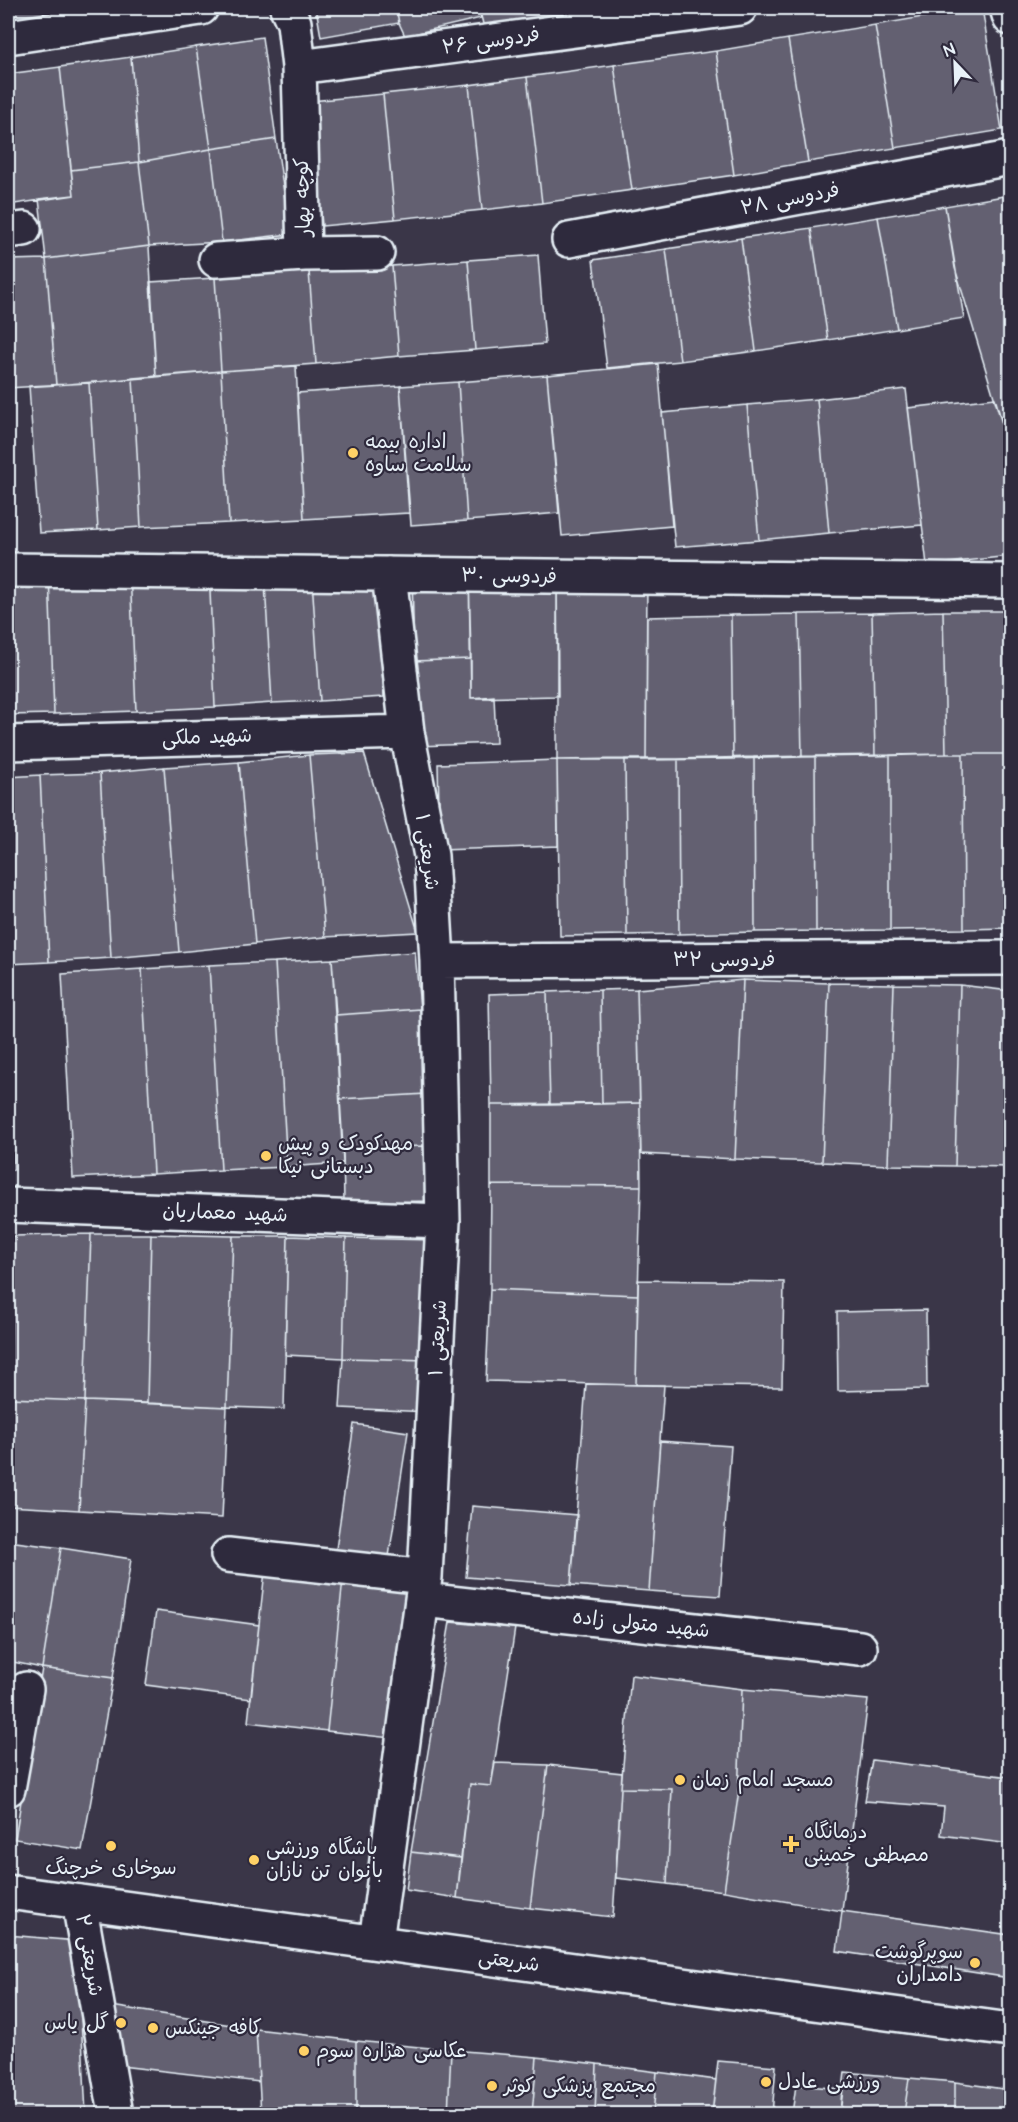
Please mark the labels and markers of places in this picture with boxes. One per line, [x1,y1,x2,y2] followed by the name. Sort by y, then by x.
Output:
[365,428,472,479] place label: اداره بیمه سلامت ساوه
[346,446,360,460] marker: اداره بیمه سلامت ساوه
[278,1130,413,1181] place label: مهدکودک و پیش دبستانی نیکا
[259,1149,273,1163] marker: مهدکودک و پیش دبستانی نیکا
[692,1766,834,1794] place label: مسجد امام زمان
[673,1773,687,1787] marker: مسجد امام زمان
[804,1818,929,1869] place label: درمانگاه مصطفی خمینی
[266,1834,383,1885] place label: باشگاه ورزشی بانوان تن نازان
[782,1835,800,1853] marker: درمانگاه مصطفی خمینی
[104,1839,118,1853] marker: سوخاری خرچنگ
[247,1853,261,1867] marker: باشگاه ورزشی بانوان تن نازان
[45,1854,177,1882] place label: سوخاری خرچنگ
[875,1938,963,1989] place label: سوپرگوشت دامداران
[968,1956,982,1970] marker: سوپرگوشت دامداران
[44,2009,109,2037] place label: گل یاس
[165,2014,262,2042] place label: کافه جینکس
[114,2016,128,2030] marker: گل یاس
[146,2021,160,2035] marker: کافه جینکس
[316,2037,467,2066] place label: عکاسی هزاره سوم
[297,2044,311,2058] marker: عکاسی هزاره سوم
[778,2068,880,2096] place label: ورزشی عادل
[502,2072,656,2100] place label: مجتمع پزشکی کوثر
[759,2075,773,2089] marker: ورزشی عادل
[485,2079,499,2093] marker: مجتمع پزشکی کوثر

